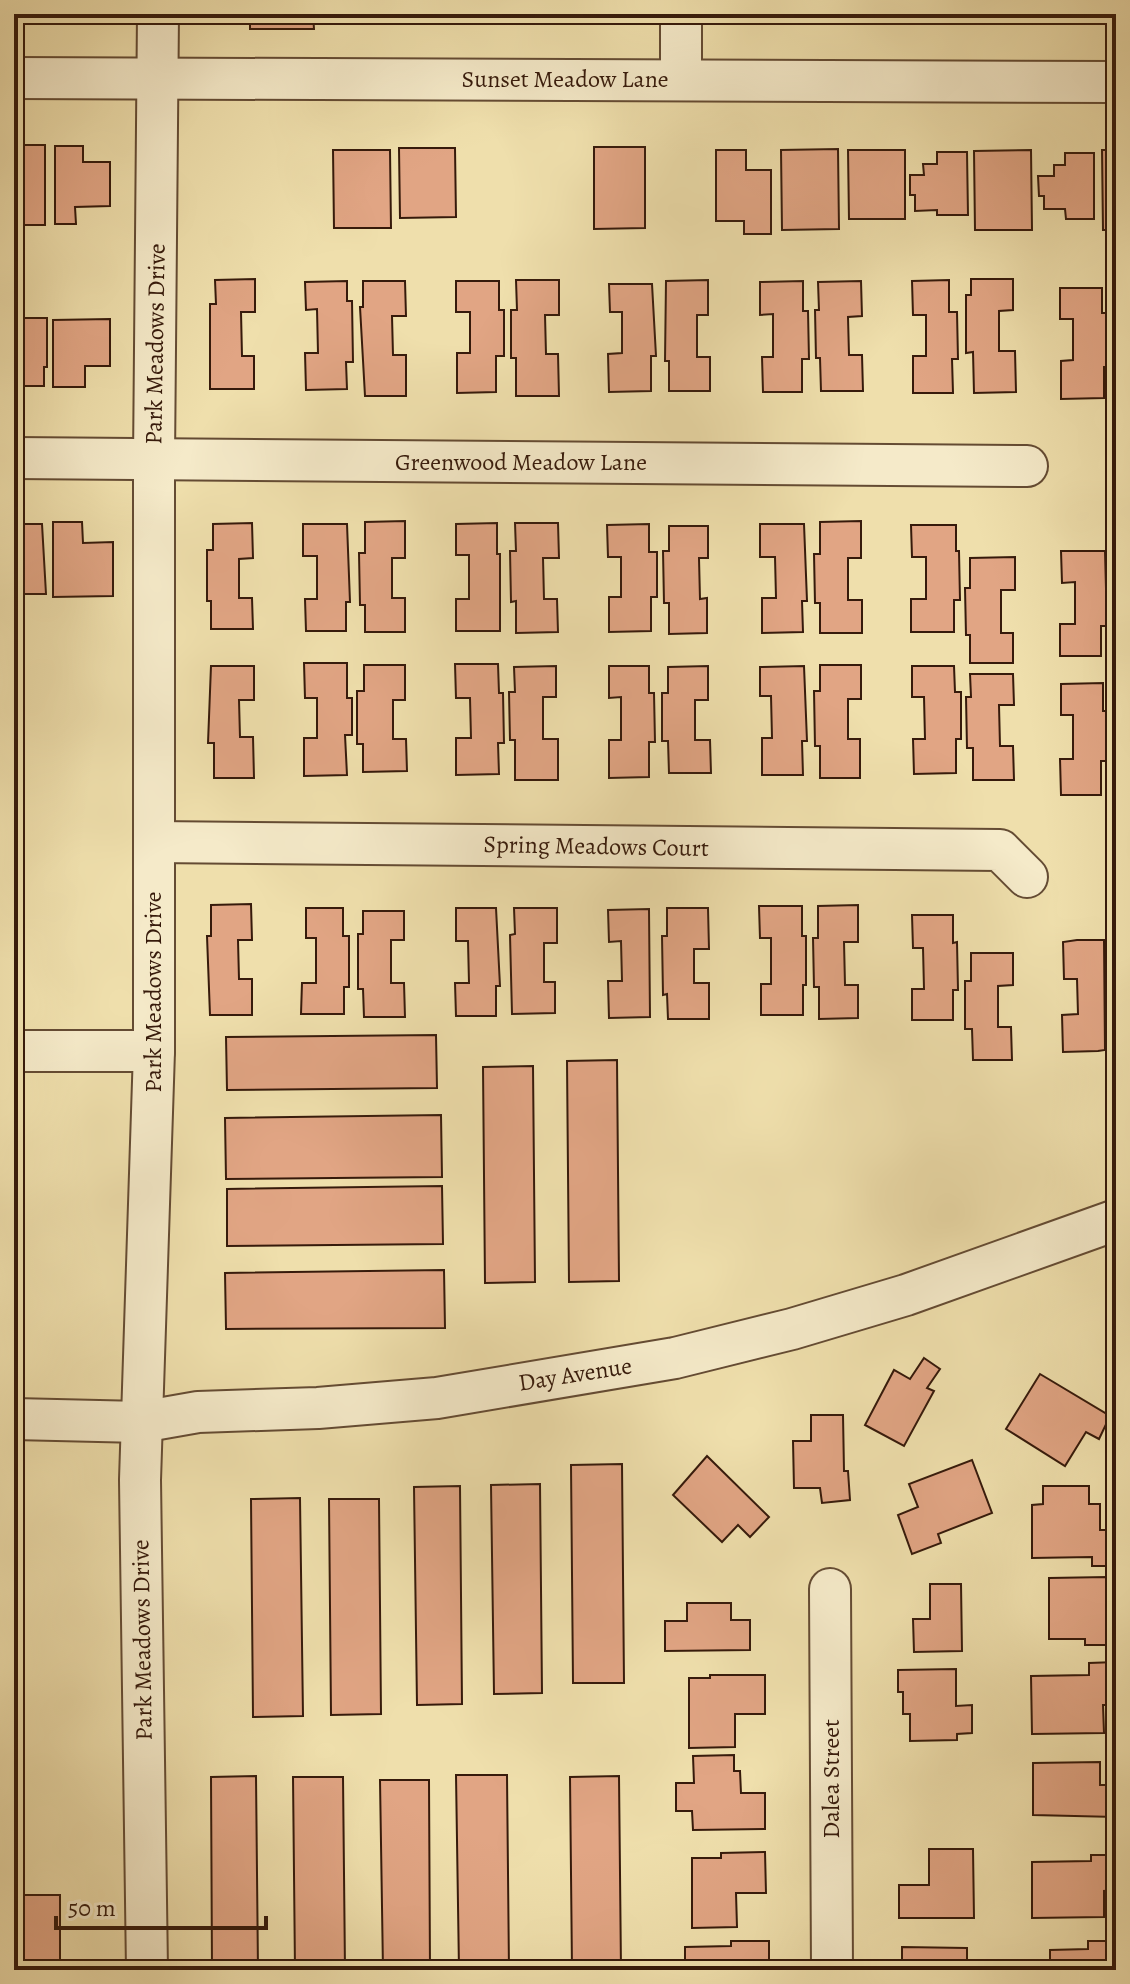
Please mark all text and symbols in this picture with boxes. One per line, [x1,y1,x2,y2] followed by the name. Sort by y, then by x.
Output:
[461,63,669,95] street label: Sunset Meadow Lane
[137,243,173,445] street label: Park Meadows Drive
[395,446,647,478] street label: Greenwood Meadow Lane
[483,828,709,864] street label: Spring Meadows Court
[137,891,169,1093] street label: Park Meadows Drive
[516,1349,634,1399] street label: Day Avenue
[124,1539,160,1741] street label: Park Meadows Drive
[815,1719,847,1839] street label: Dalea Street
[56,1880,266,1930] scale bar
[68,1892,116,1924] text: 50 m

